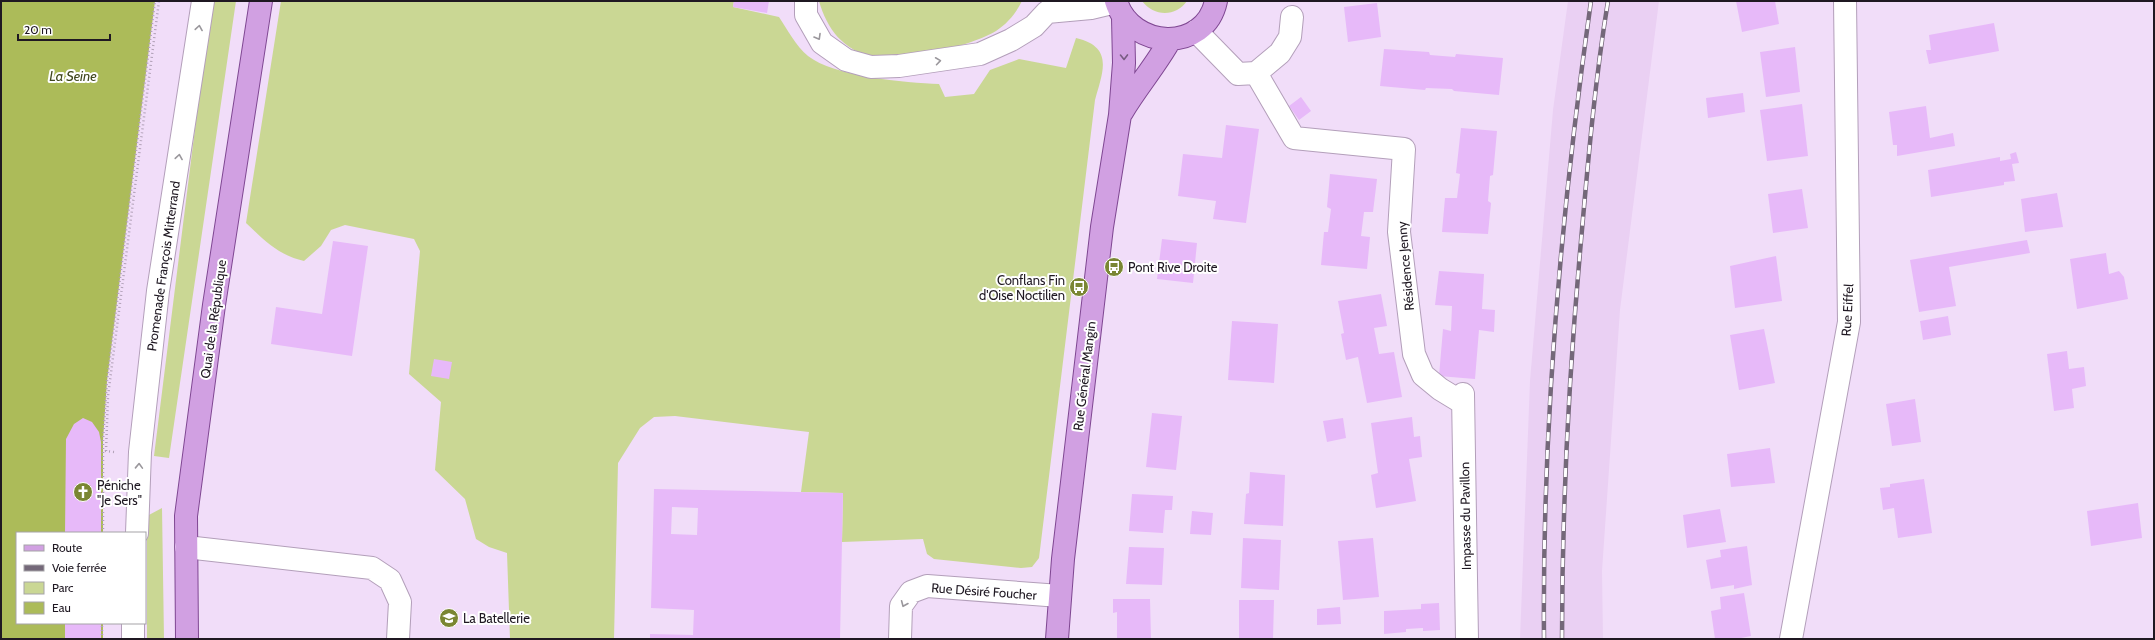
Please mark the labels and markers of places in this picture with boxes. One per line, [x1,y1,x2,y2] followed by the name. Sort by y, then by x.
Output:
[1103,256,1125,278] bus stop icon: Pont Rive Droite
[1128,259,1218,275] place label: Pont Rive Droite
[979,272,1065,303] place label: Conflans Fin d'Oise Noctilien
[1068,276,1090,298] bus stop icon: Conflans Fin d'Oise Noctilien
[97,477,142,508] place label: Péniche "Je Sers"
[72,481,94,503] church icon: Péniche "Je Sers"
[438,607,460,629] school or university icon: La Batellerie
[463,610,530,626] place label: La Batellerie

